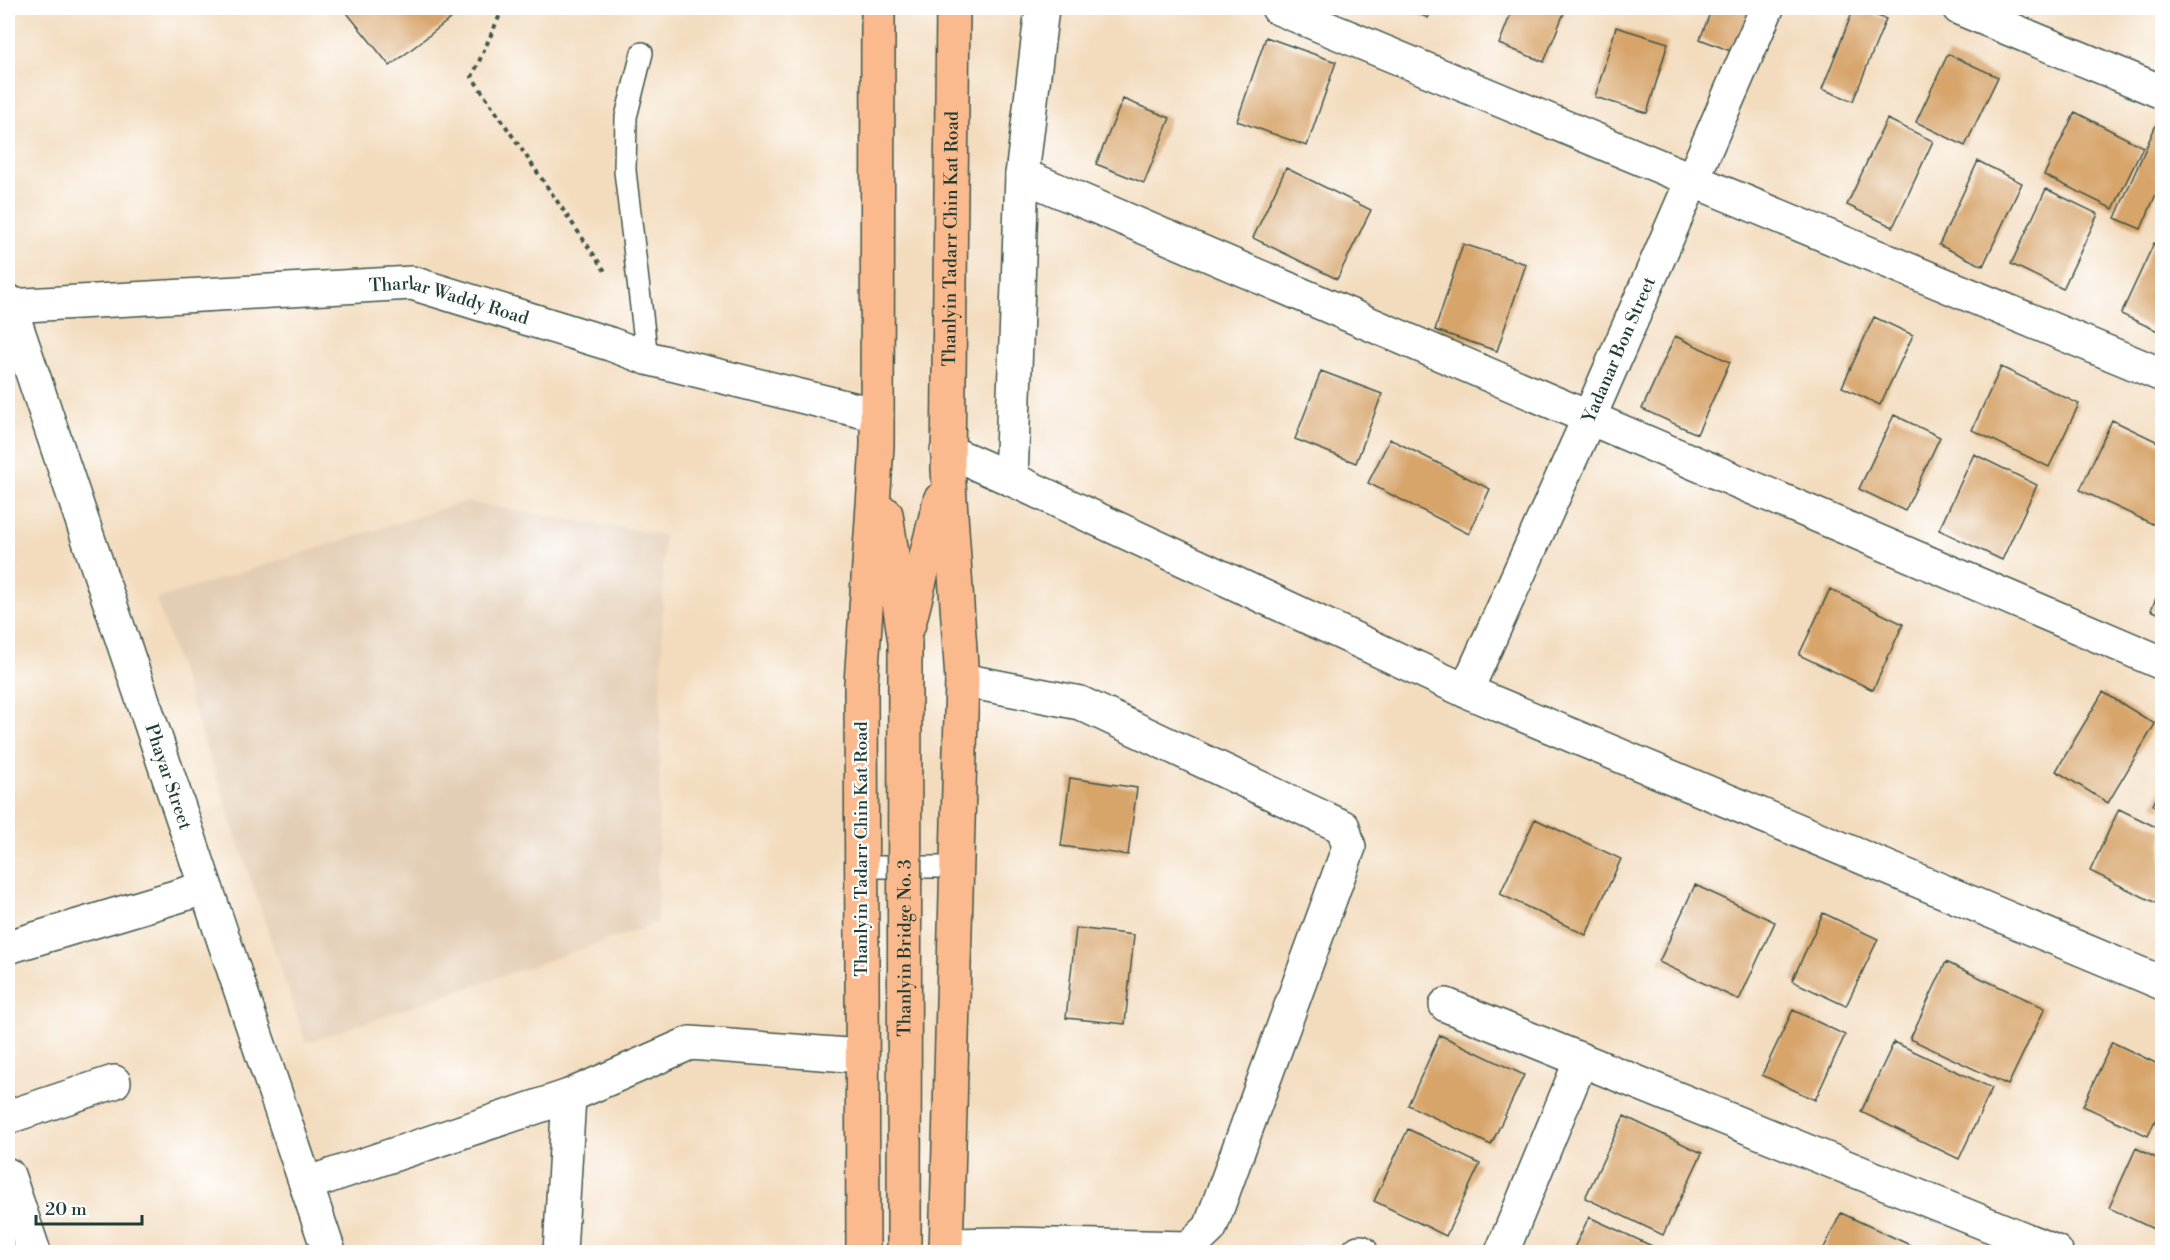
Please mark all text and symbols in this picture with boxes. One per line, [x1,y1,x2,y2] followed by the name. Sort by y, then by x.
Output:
[938,110,964,367] street label: Thanlyin Tadarr Chin Kat Road
[368,272,532,331] street label: Tharlar Waddy Road
[1577,273,1661,427] street label: Yadanar Bon Street
[140,721,197,833] street label: Phayar Street
[850,721,873,977] street label: Thanlyin Tadarr Chin Kat Road
[893,859,917,1037] street label: Thanlyin Bridge No. 3
[36,1188,142,1226] scale bar
[45,1198,87,1221] text: 20 m

